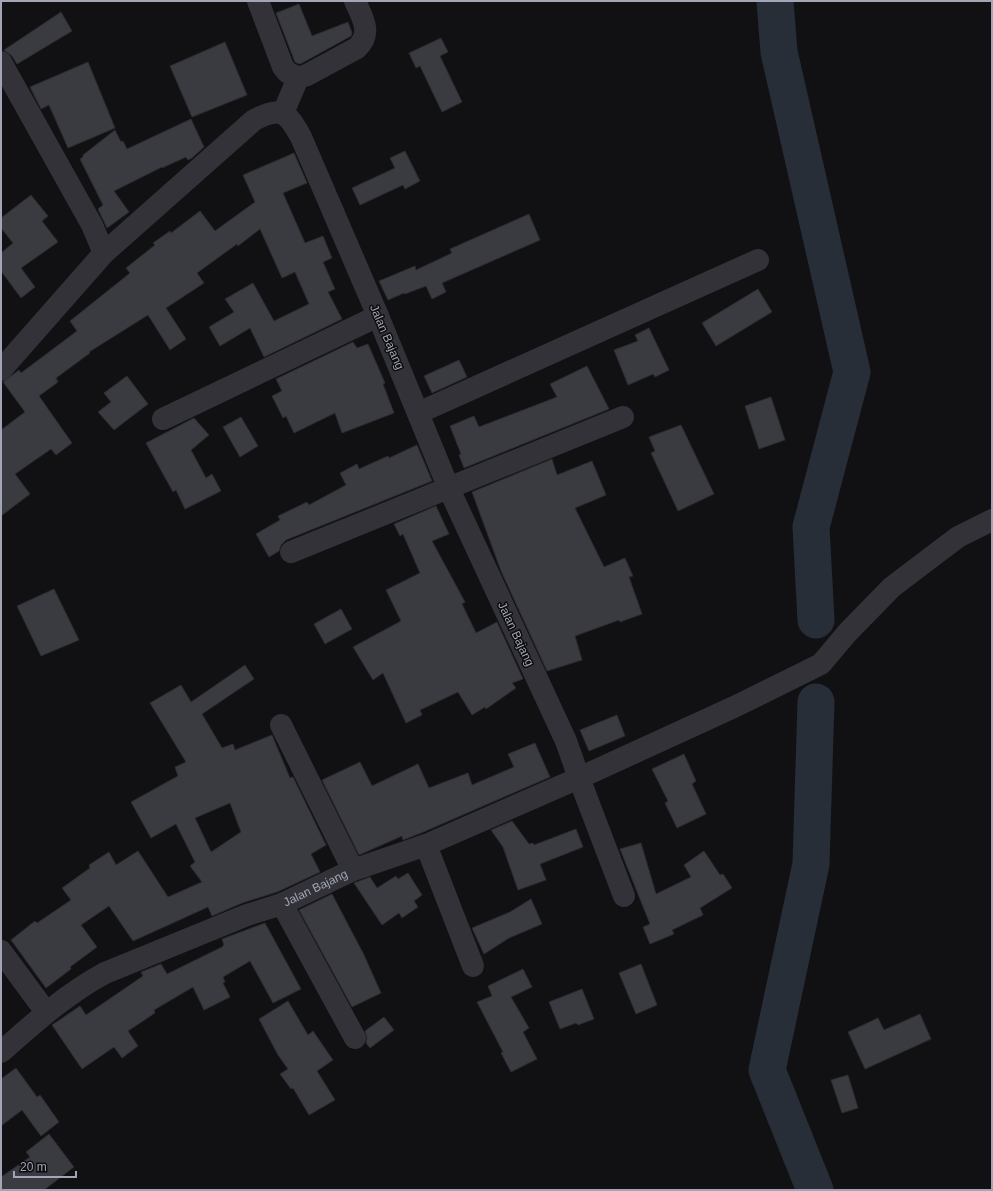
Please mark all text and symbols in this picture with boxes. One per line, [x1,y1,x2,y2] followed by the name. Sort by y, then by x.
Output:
[367,302,407,372] street label: Jalan Bajang
[495,600,537,668] street label: Jalan Bajang
[281,867,350,909] street label: Jalan Bajang
[14,1153,76,1179] scale bar
[20,1160,47,1174] text: 20 m

